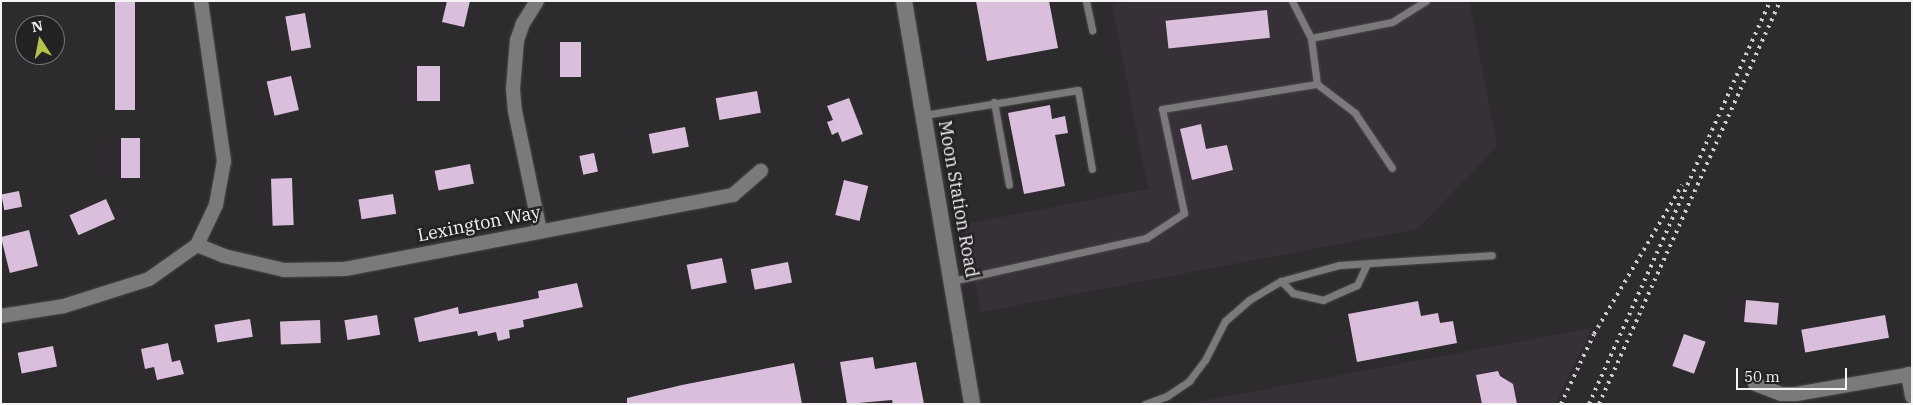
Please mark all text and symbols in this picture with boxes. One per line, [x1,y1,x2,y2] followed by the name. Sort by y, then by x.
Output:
[15,15,65,65] north arrow
[30,16,44,36] text: N
[934,119,982,279] street label: Moon Station Road
[416,201,542,247] street label: Lexington Way
[1738,358,1849,390] scale bar
[1744,367,1780,386] text: 50 m

